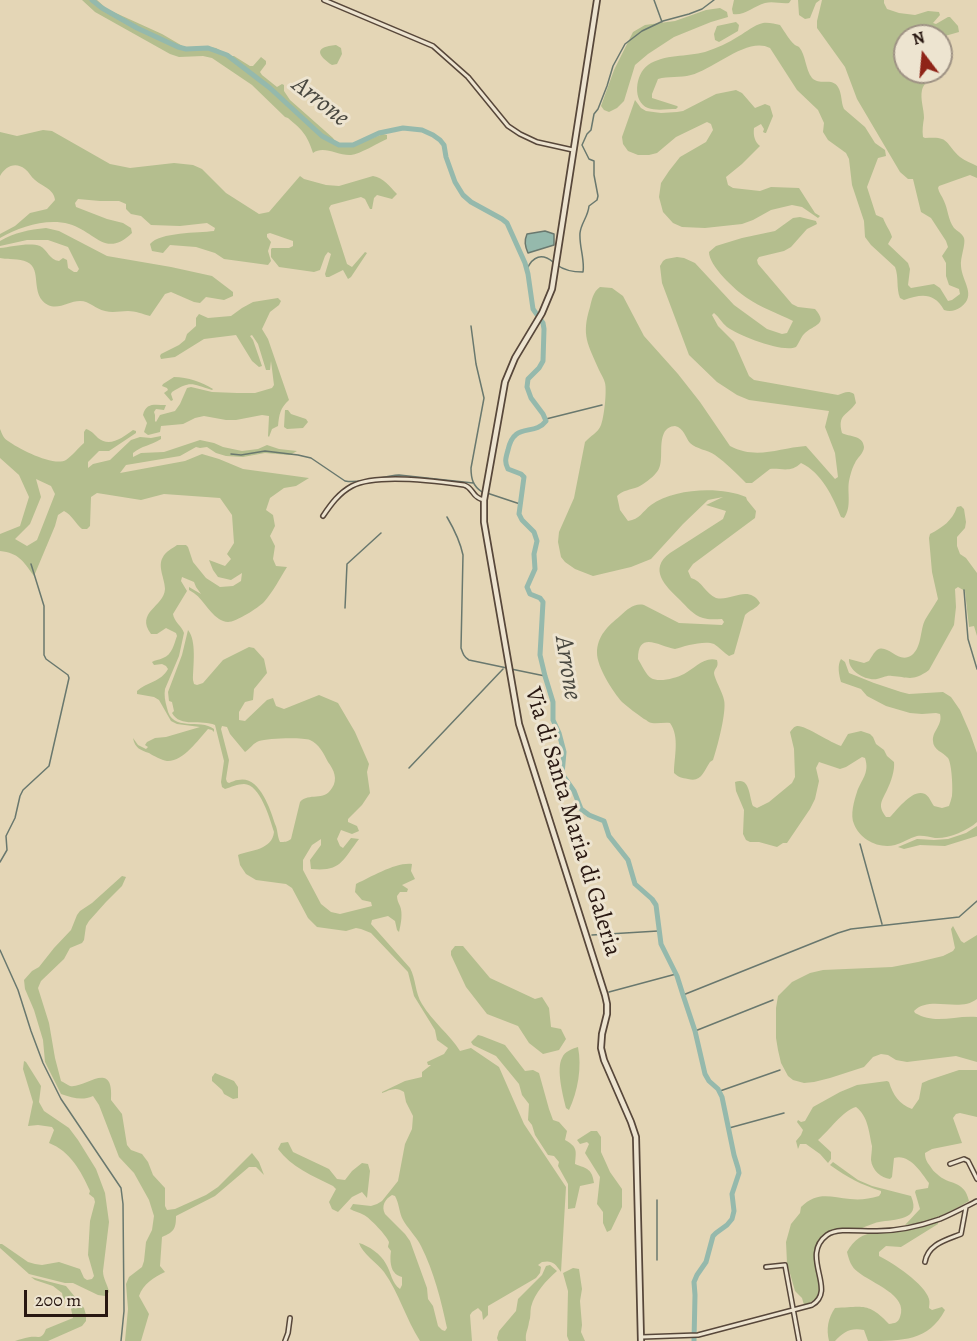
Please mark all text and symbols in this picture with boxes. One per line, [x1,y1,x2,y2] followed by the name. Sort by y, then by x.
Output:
[893,24,953,84] north arrow
[910,26,927,51] text: N
[285,70,355,134] water label: Arrone
[547,634,587,702] water label: Arrone
[517,684,627,960] street label: Via di Santa Maria di Galeria
[27,1278,111,1316] scale bar
[35,1288,81,1312] text: 200 m

